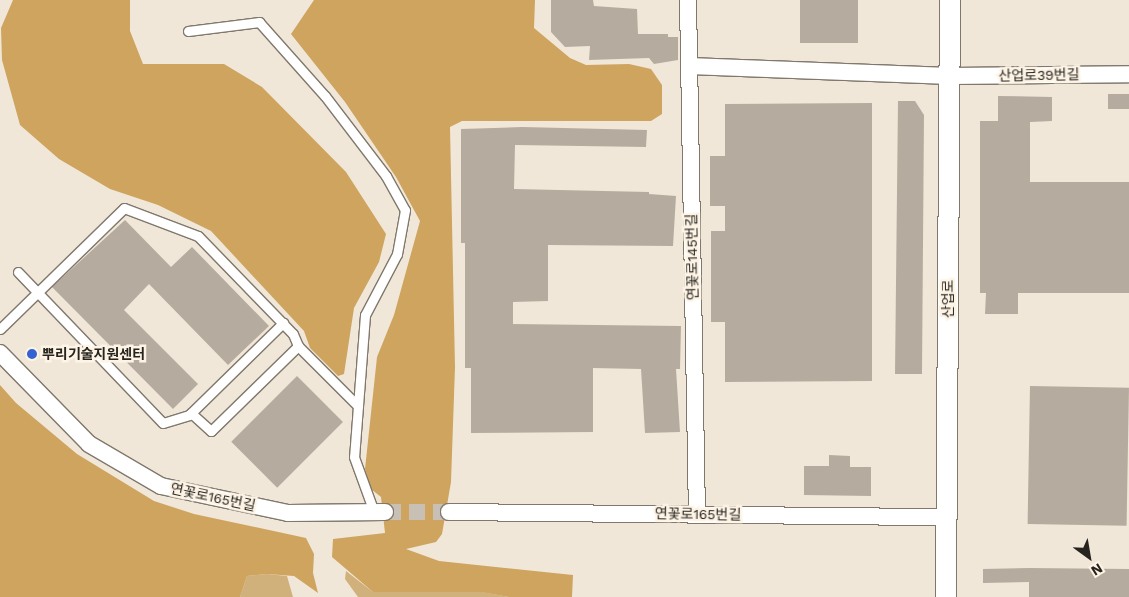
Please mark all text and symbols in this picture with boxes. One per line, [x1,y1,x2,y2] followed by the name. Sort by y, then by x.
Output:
[998,66,1080,84] street label: 산업로39번길
[683,214,701,300] street label: 연꽃로145번길
[940,280,956,318] street label: 산업로
[42,346,145,362] place label: 뿌리기술지원센터
[26,348,38,360] marker: 뿌리기술지원센터
[169,480,257,514] street label: 연꽃로165번길
[655,505,741,523] street label: 연꽃로165번길
[1064,532,1114,582] north arrow
[1088,560,1106,579] text: N

